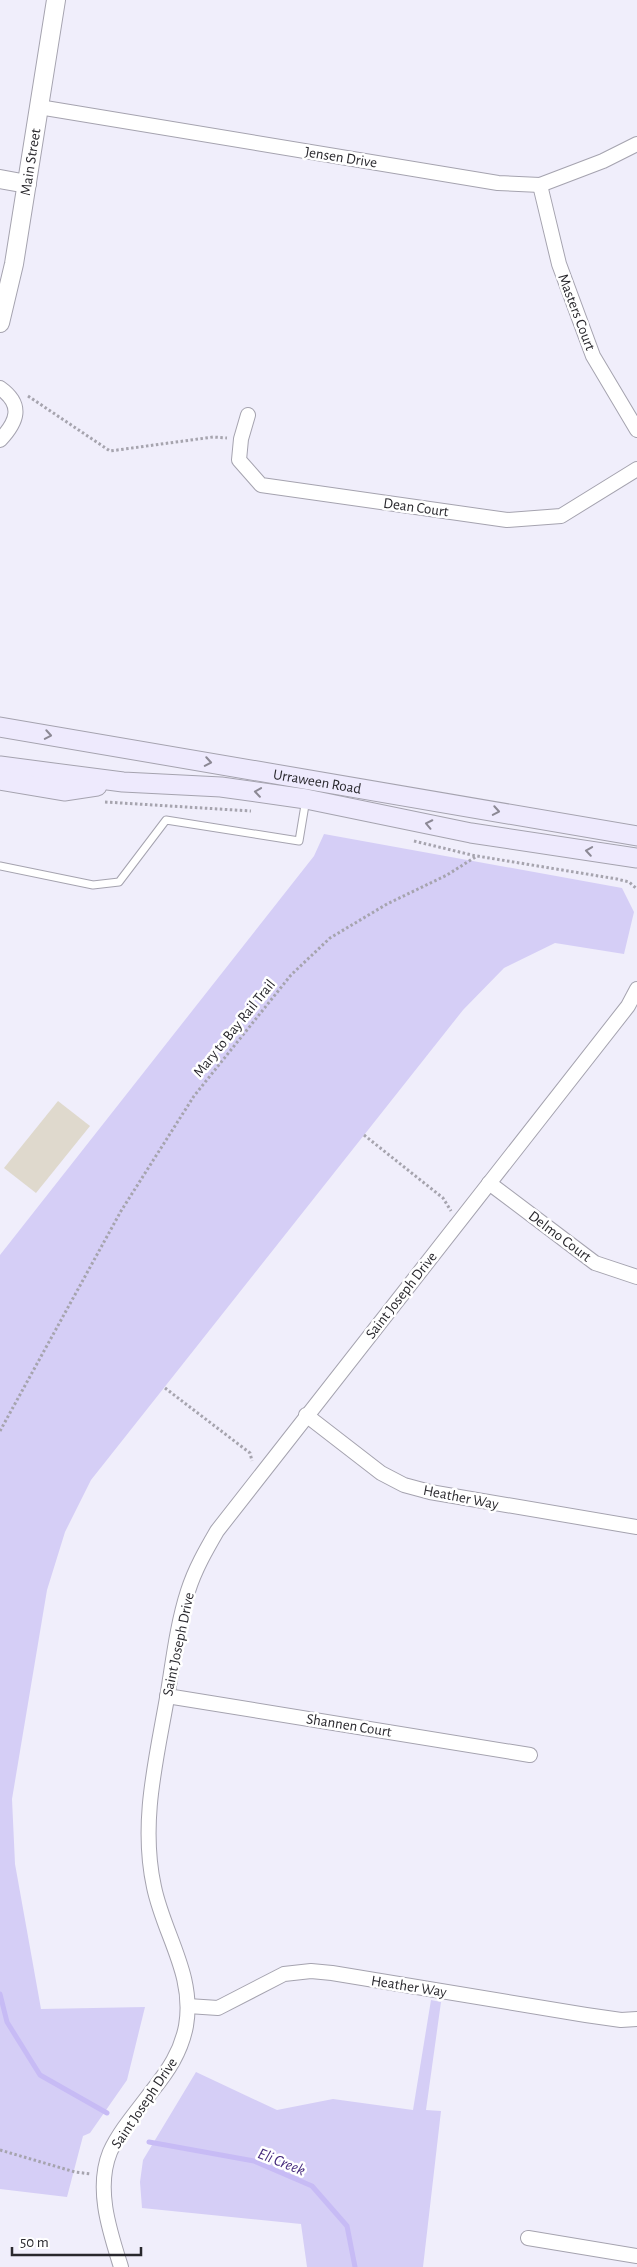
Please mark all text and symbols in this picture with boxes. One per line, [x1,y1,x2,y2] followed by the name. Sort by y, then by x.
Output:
[18,127,44,197] street label: Main Street
[304,144,378,171] street label: Jensen Drive
[555,272,598,353] street label: Masters Court
[382,496,450,520] street label: Dean Court
[44,729,52,739] one-way arrow
[204,756,213,766] one-way arrow
[272,767,363,797] street label: Urraween Road
[254,787,262,798] one-way arrow
[492,806,501,816] one-way arrow
[424,819,433,830] one-way arrow
[584,846,593,856] one-way arrow
[191,977,278,1080] street label: Mary to Bay Rail Trail
[526,1208,594,1265] street label: Delmo Court
[363,1249,440,1342] street label: Saint Joseph Drive
[422,1483,500,1512] street label: Heather Way
[160,1591,197,1697] street label: Saint Joseph Drive
[305,1711,393,1740] street label: Shannen Court
[370,1973,448,2000] street label: Heather Way
[109,2055,180,2151] street label: Saint Joseph Drive
[256,2145,308,2179] water label: Eli Creek
[12,2224,141,2256] scale bar
[20,2235,49,2250] text: 50 m

